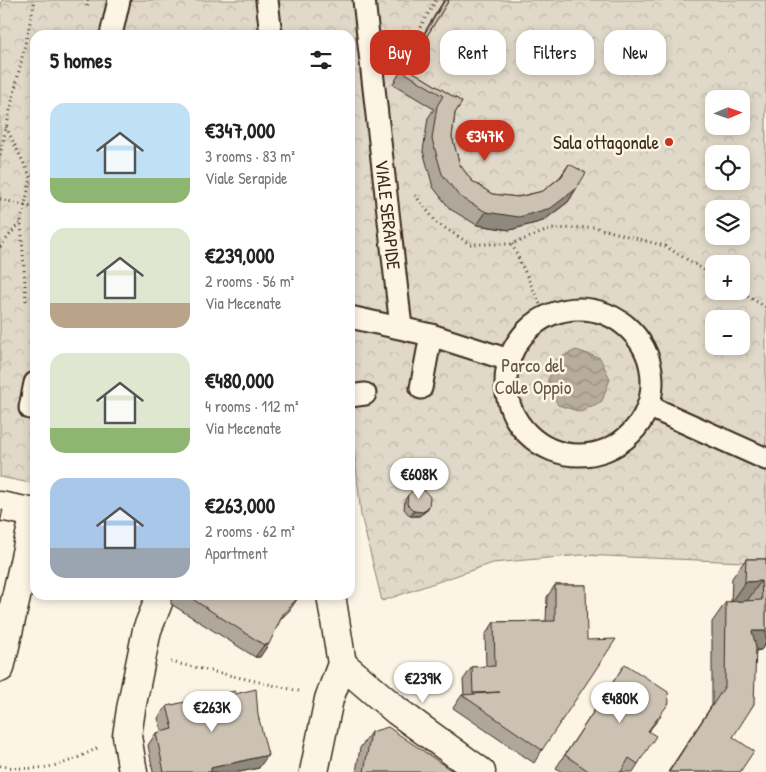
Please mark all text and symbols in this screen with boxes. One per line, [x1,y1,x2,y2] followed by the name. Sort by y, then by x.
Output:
[370,30,430,75] chip: Buy
[440,30,506,75] chip: Rent
[516,30,594,75] chip: Filters
[604,30,666,75] chip: New
[50,46,112,75] text: 5 homes
[307,46,335,74] icon: filters
[705,90,750,135] north arrow
[705,90,750,355] map controls
[205,116,275,145] text: €347,000
[450,120,520,162] pin: €347K
[90,123,150,183] icon: home
[466,125,504,147] text: €347K
[553,129,659,155] place label: Sala ottagonale
[663,136,675,148] marker: Sala ottagonale
[205,145,295,167] text: 3 rooms · 83 m²
[705,145,750,190] button: locate
[369,158,407,272] street label: VIALE SERAPIDE
[205,167,287,189] text: Viale Serapide
[705,200,750,245] button: layers
[205,241,275,270] text: €239,000
[90,248,150,308] icon: home
[705,255,750,300] button: +
[205,270,294,292] text: 2 rooms · 56 m²
[205,292,281,314] text: Via Mecenate
[705,310,750,355] button: −
[495,352,572,400] park label: Parco del Colle Oppio
[205,366,274,395] text: €480,000
[90,373,150,433] icon: home
[205,395,299,417] text: 4 rooms · 112 m²
[205,417,281,439] text: Via Mecenate
[384,458,454,500] pin: €608K
[401,463,437,485] text: €608K
[205,491,275,520] text: €263,000
[90,498,150,558] icon: home
[205,520,295,542] text: 2 rooms · 62 m²
[205,542,268,564] text: Apartment
[388,662,458,704] pin: €239K
[405,667,441,689] text: €239K
[585,682,655,724] pin: €480K
[602,687,638,709] text: €480K
[177,690,247,733] pin: €263K
[193,696,231,718] text: €263K

